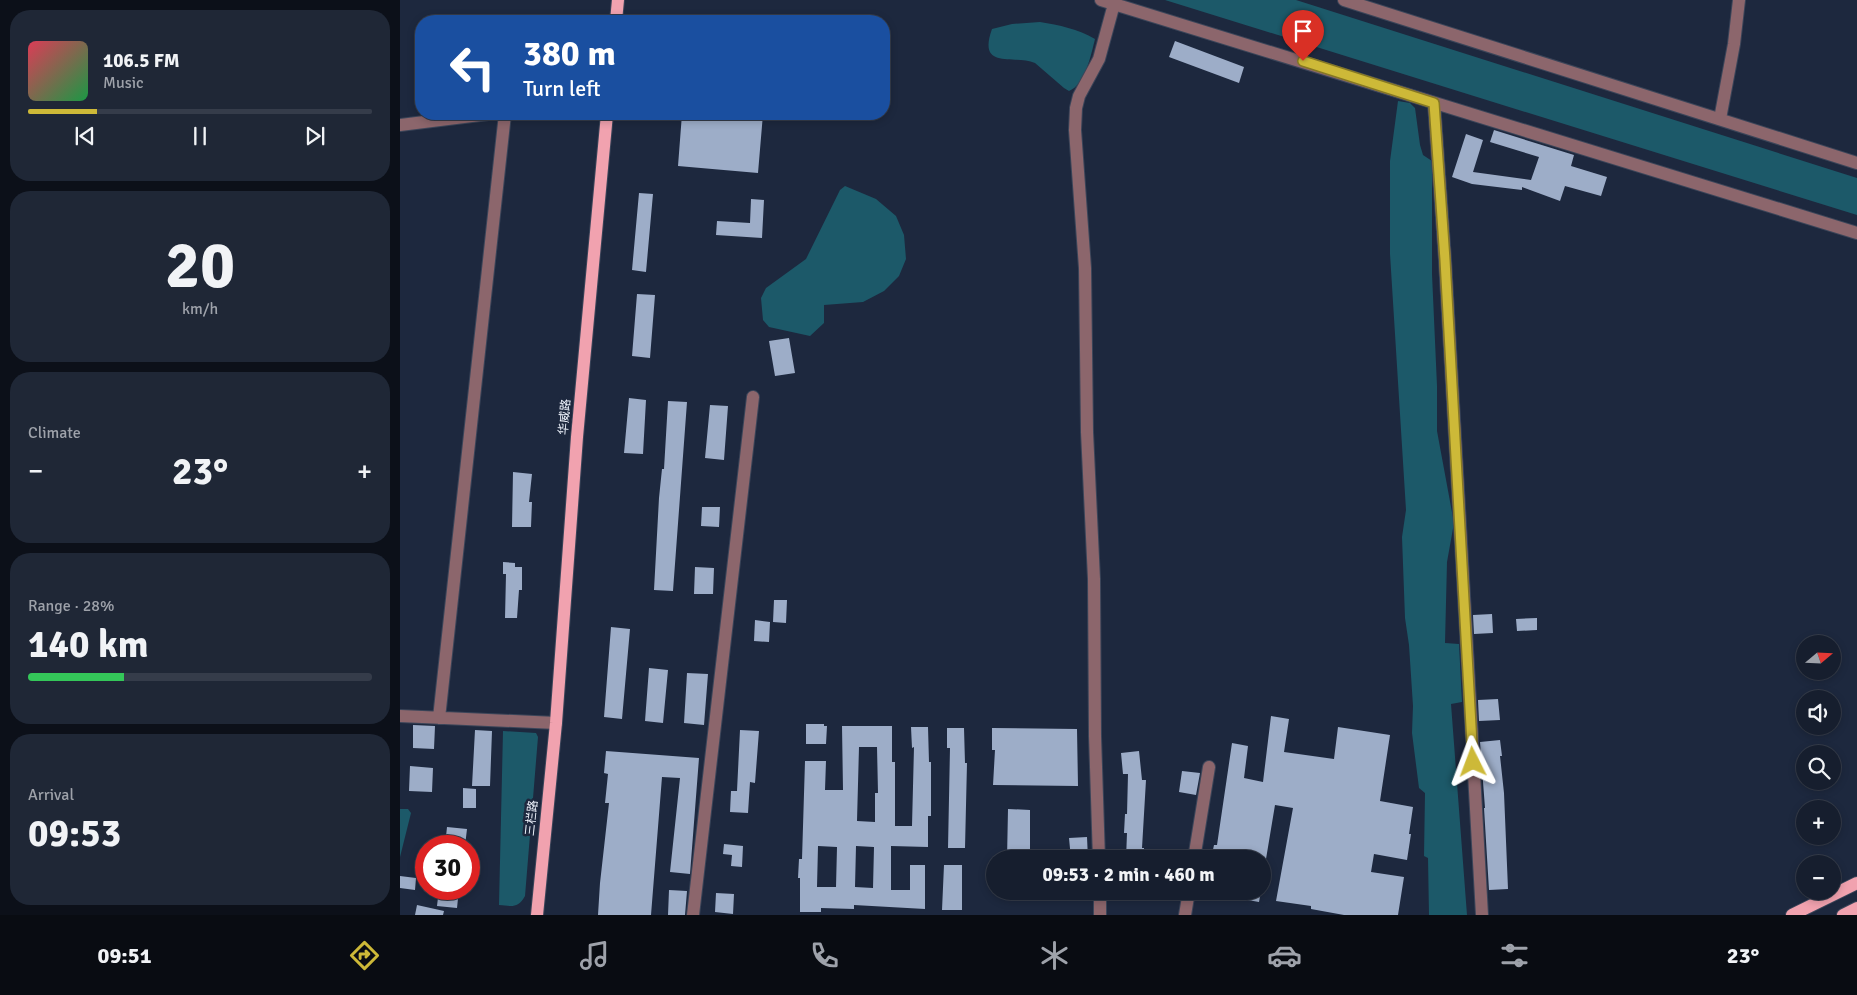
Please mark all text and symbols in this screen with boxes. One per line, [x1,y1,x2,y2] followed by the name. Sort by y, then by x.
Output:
[1282,10,1324,61] pin
[1289,17,1317,45] icon: arrive
[523,32,616,75] text: 380 m
[440,35,505,100] icon: left
[103,49,180,73] text: 106.5 FM
[103,73,144,93] text: Music
[523,75,601,102] text: Turn left
[71,122,99,150] icon: previous
[186,122,214,150] icon: pause
[301,122,329,150] icon: next
[165,226,235,306] text: 20
[182,299,218,319] text: km/h
[556,398,574,436] street label: 华威路
[28,423,81,443] text: Climate
[172,448,228,495] text: 23°
[28,454,43,488] text: −
[357,454,372,488] text: +
[28,596,114,616] text: Range · 28%
[28,621,149,668] text: 140 km
[1796,635,1841,680] north arrow
[1796,635,1841,900] map controls
[1796,690,1841,735] button: sound
[1446,735,1498,787] position arrow
[1796,745,1841,790] button: search
[28,785,74,805] text: Arrival
[523,799,541,837] street label: 三栏路
[1796,800,1841,845] button: +
[28,810,121,857] text: 09:53
[415,835,480,900] speed limit sign: 30
[1796,855,1841,900] button: −
[1042,863,1215,887] text: 09:53 · 2 min · 460 m
[347,938,382,973] icon: directions
[577,938,612,973] icon: music
[807,938,842,973] icon: phone
[1037,938,1072,973] icon: climate
[1267,938,1302,973] icon: car
[1497,938,1532,973] icon: filters
[98,942,152,969] text: 09:51
[1727,942,1759,969] text: 23°

